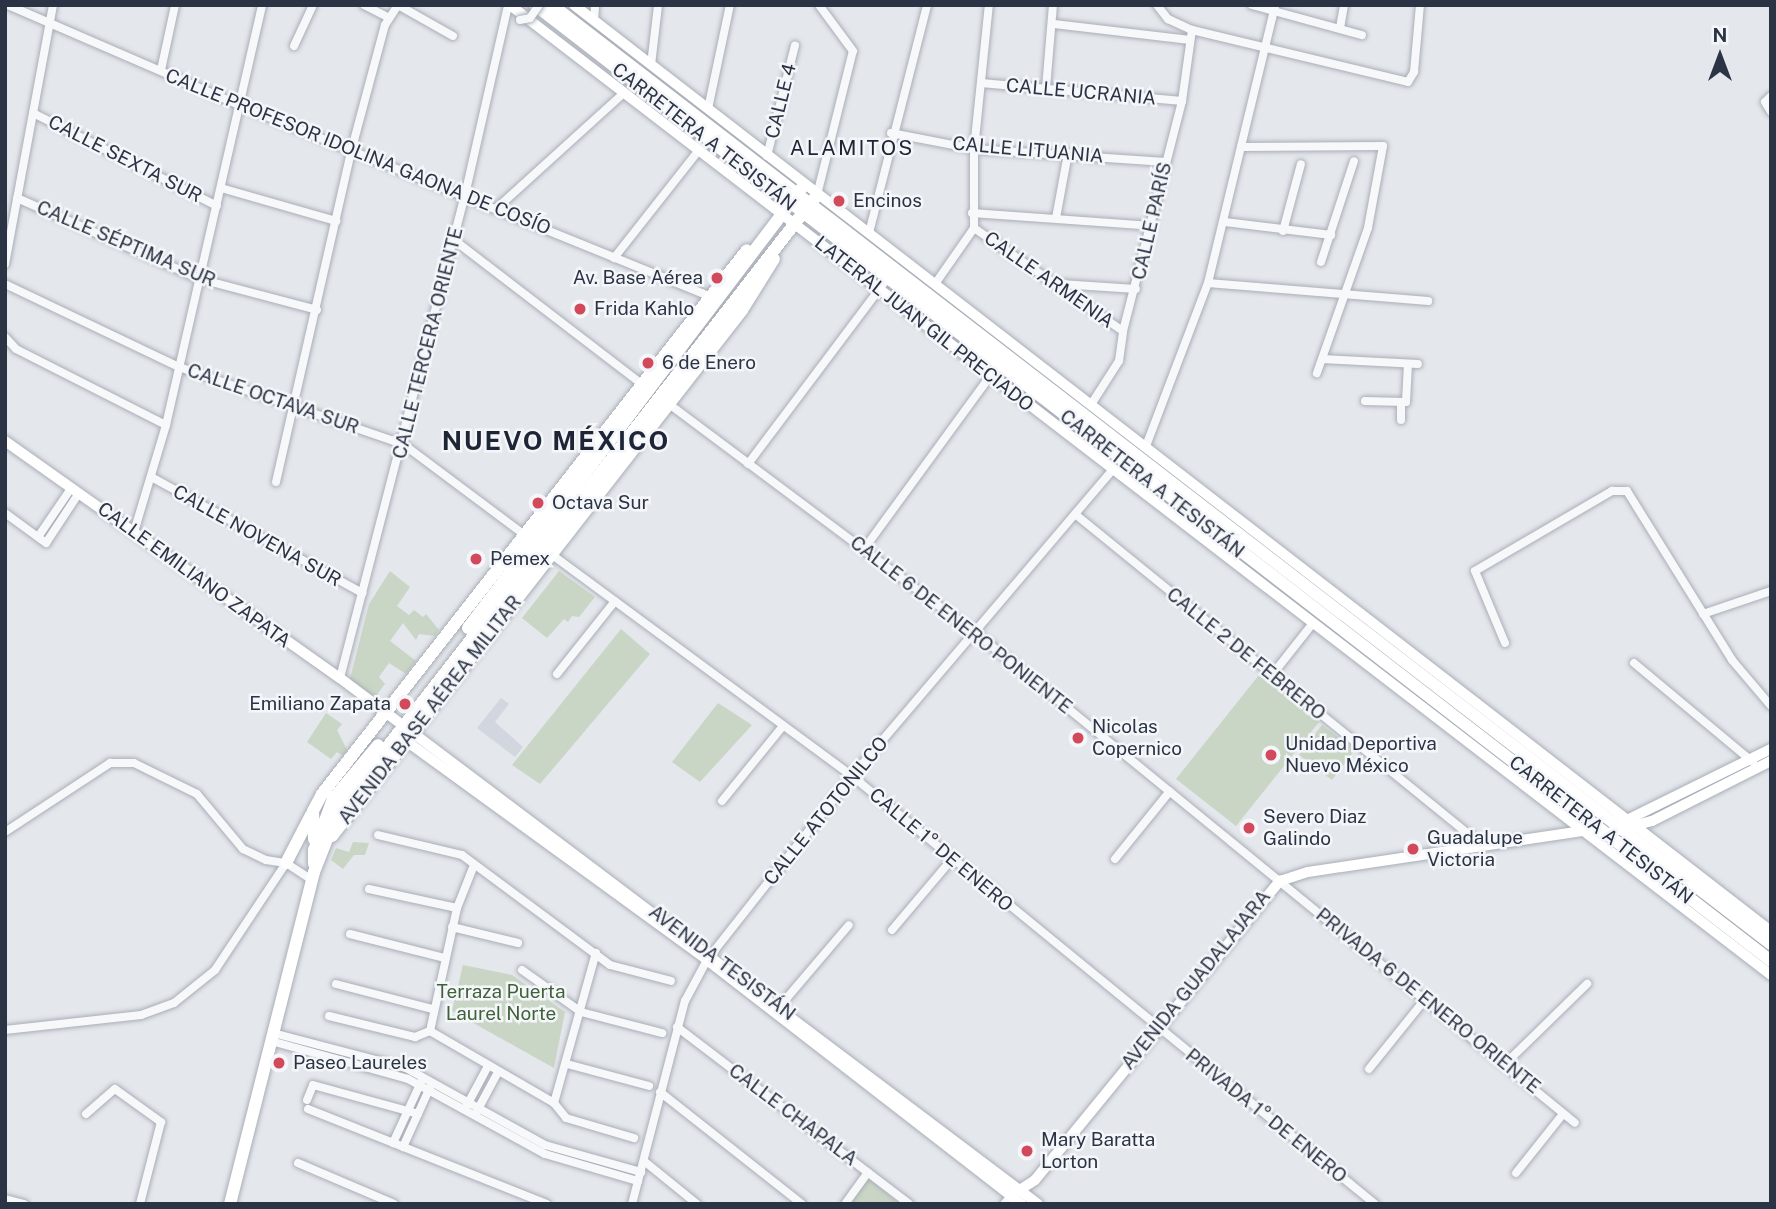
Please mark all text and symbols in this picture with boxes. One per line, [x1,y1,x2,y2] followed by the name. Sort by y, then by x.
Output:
[1685,21,1755,91] north arrow
[1713,24,1727,46] text: N
[607,58,801,216] street label: CARRETERA A TESISTÁN
[761,61,801,141] street label: CALLE 4
[162,64,554,240] street label: CALLE PROFESOR IDOLINA GAONA DE COSÍO
[1005,74,1157,110] street label: CALLE UCRANIA
[44,110,206,208] street label: CALLE SEXTA SUR
[951,132,1105,168] street label: CALLE LITUANIA
[791,135,913,161] district label: ALAMITOS
[1127,160,1177,282] street label: CALLE PARÍS
[853,190,922,212] place label: Encinos
[831,193,847,209] marker: Encinos
[33,196,219,292] street label: CALLE SÉPTIMA SUR
[388,225,468,461] street label: CALLE TERCERA ORIENTE
[980,227,1118,333] street label: CALLE ARMENIA
[810,231,1038,417] street label: LATERAL JUAN GIL PRECIADO
[573,267,703,289] place label: Av. Base Aérea
[709,270,725,286] marker: Av. Base Aérea
[594,298,694,320] place label: Frida Kahlo
[572,301,588,317] marker: Frida Kahlo
[662,352,756,374] place label: 6 de Enero
[640,355,656,371] marker: 6 de Enero
[184,359,362,439] street label: CALLE OCTAVA SUR
[1055,405,1249,563] street label: CARRETERA A TESISTÁN
[443,425,669,457] district label: NUEVO MÉXICO
[169,480,345,592] street label: CALLE NOVENA SUR
[552,492,649,514] place label: Octava Sur
[530,495,546,511] marker: Octava Sur
[93,497,295,653] street label: CALLE EMILIANO ZAPATA
[846,531,1076,719] street label: CALLE 6 DE ENERO PONIENTE
[490,548,550,570] place label: Pemex
[468,551,484,567] marker: Pemex
[1162,583,1330,725] street label: CALLE 2 DE FEBRERO
[334,591,526,829] street label: AVENIDA BASE AÉREA MILITAR
[249,693,391,715] place label: Emiliano Zapata
[397,696,413,712] marker: Emiliano Zapata
[1092,716,1182,760] place label: Nicolas Copernico
[1070,730,1086,746] marker: Nicolas Copernico
[759,732,893,890] street label: CALLE ATOTONILCO
[1285,733,1437,777] place label: Unidad Deportiva Nuevo México
[1263,747,1279,763] marker: Unidad Deportiva Nuevo México
[1504,751,1698,909] street label: CARRETERA A TESISTÁN
[865,783,1017,917] street label: CALLE 1° DE ENERO
[1263,806,1367,850] place label: Severo Diaz Galindo
[1241,820,1257,836] marker: Severo Diaz Galindo
[1427,827,1523,871] place label: Guadalupe Victoria
[1405,841,1421,857] marker: Guadalupe Victoria
[1117,886,1275,1074] street label: AVENIDA GUADALAJARA
[644,900,800,1026] street label: AVENIDA TESISTÁN
[1311,903,1545,1099] street label: PRIVADA 6 DE ENERO ORIENTE
[437,981,565,1025] park label: Terraza Puerta Laurel Norte
[1181,1044,1351,1188] street label: PRIVADA 1° DE ENERO
[293,1052,427,1074] place label: Paseo Laureles
[271,1055,287,1071] marker: Paseo Laureles
[724,1059,862,1171] street label: CALLE CHAPALA
[1041,1129,1155,1173] place label: Mary Baratta Lorton
[1019,1143,1035,1159] marker: Mary Baratta Lorton

